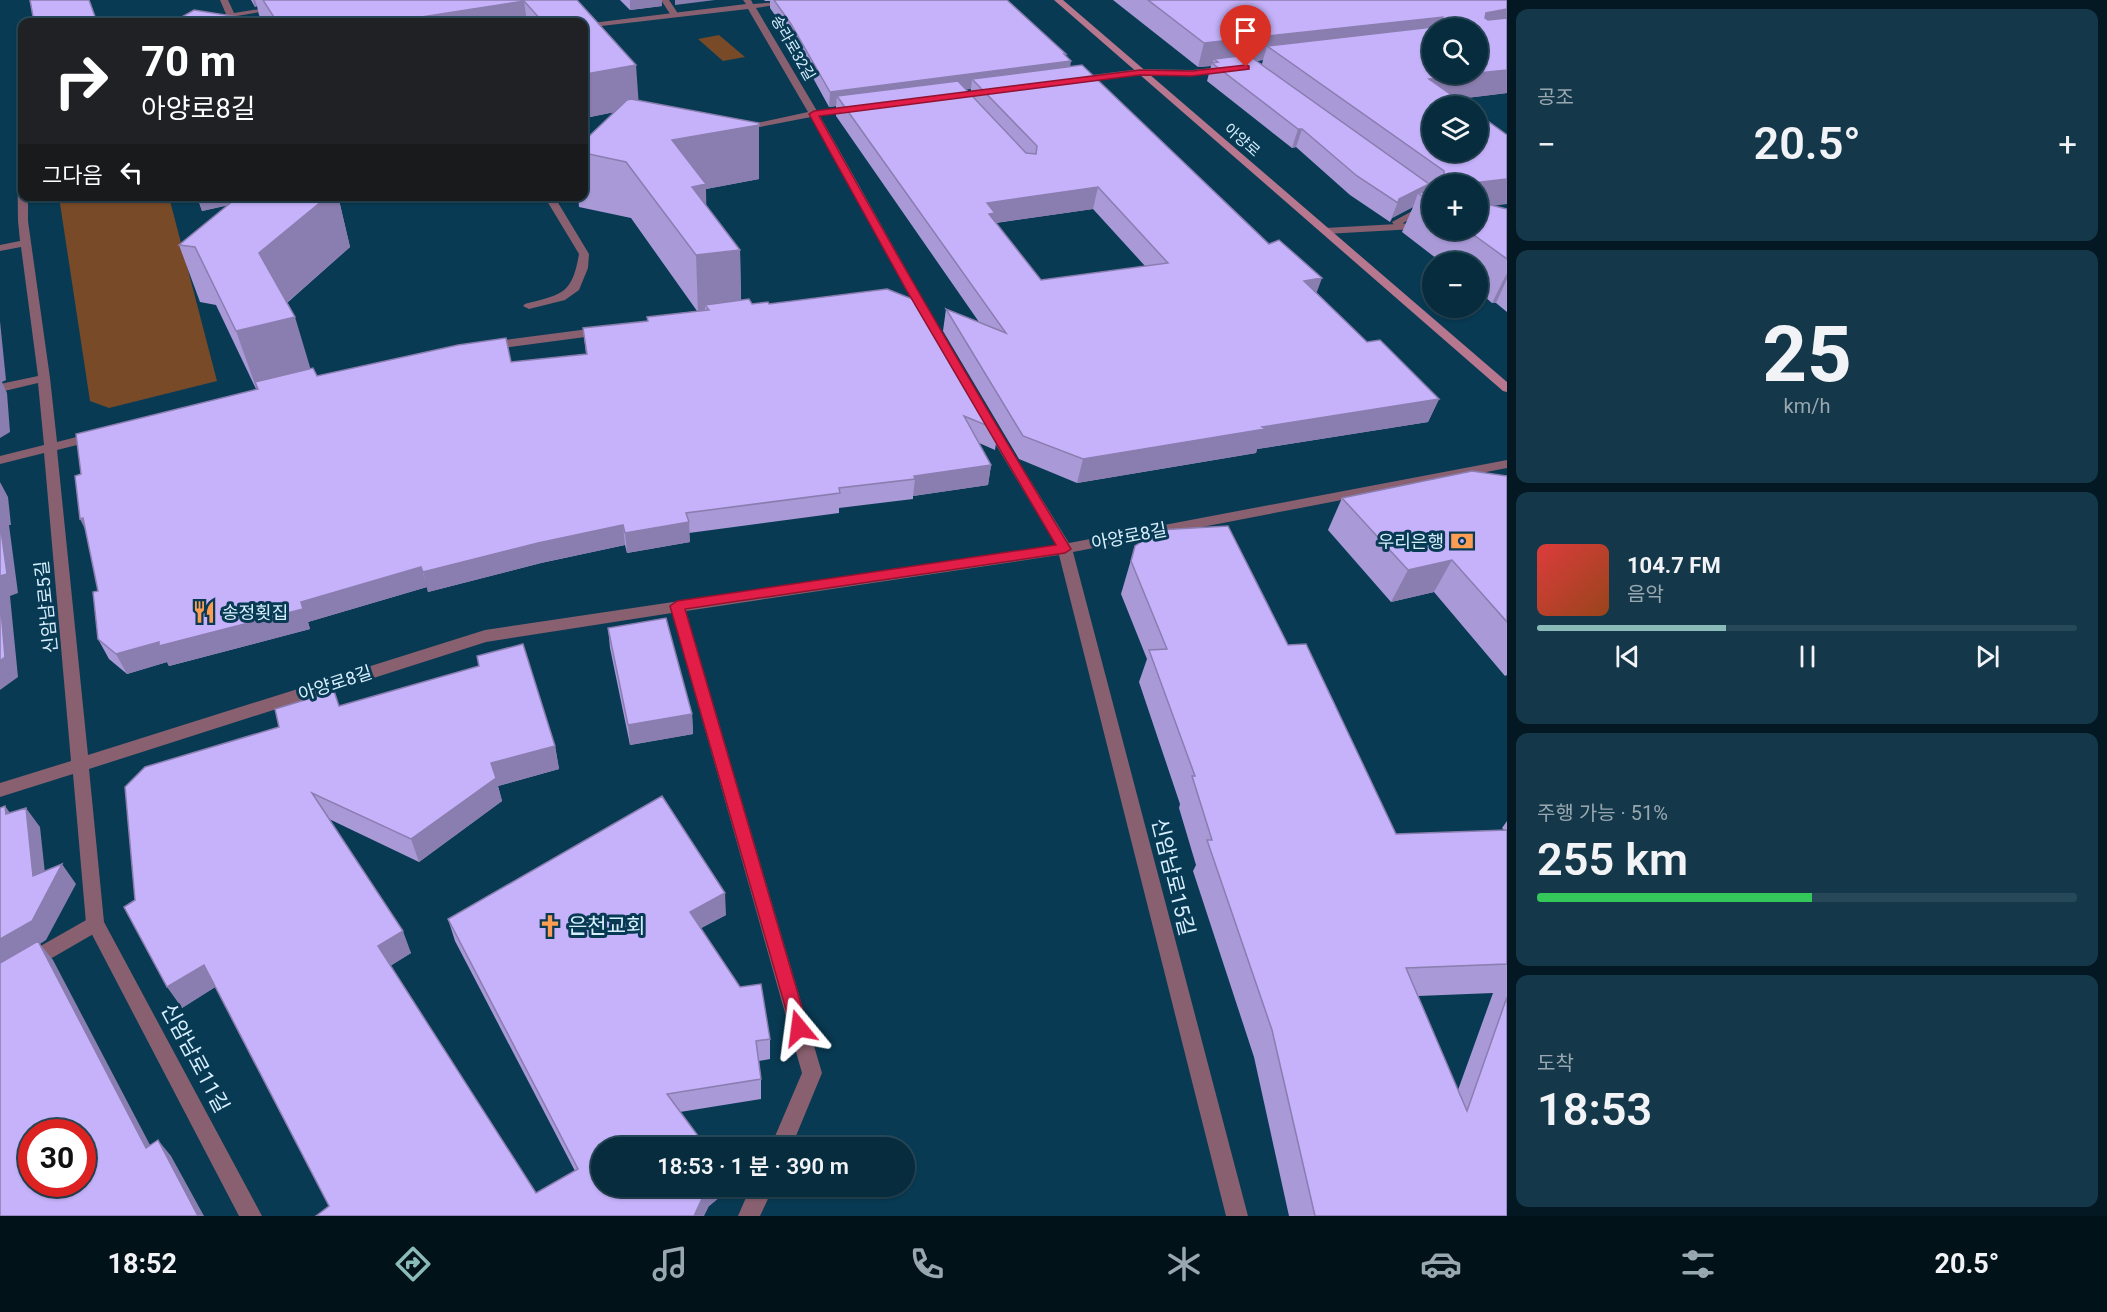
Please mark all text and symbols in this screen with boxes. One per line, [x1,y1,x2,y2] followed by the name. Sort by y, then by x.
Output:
[1220,5,1271,67] pin
[767,12,819,84] street label: 송라로32길
[1229,14,1262,47] icon: arrive
[1422,18,1488,318] map controls
[1422,18,1488,84] button: search
[141,37,236,86] text: 70 m
[42,42,120,120] icon: right
[1537,85,1574,109] text: 공조
[141,93,256,125] text: 아양로8길
[1422,96,1488,162] button: layers
[1753,117,1861,170] text: 20.5°
[1220,120,1264,160] street label: 아양로
[1537,125,1556,164] text: −
[2058,125,2077,164] text: +
[115,156,148,189] icon: left
[42,163,103,188] text: 그다음
[1422,174,1488,240] button: +
[1422,252,1488,318] button: −
[1762,309,1852,400] text: 25
[1784,394,1830,418] text: km/h
[1090,518,1168,554] street label: 아양로8길
[1449,528,1475,554] bank icon: 우리은행
[1378,531,1444,552] place label: 우리은행
[1627,553,1721,578] text: 104.7 FM
[31,560,61,654] street label: 신암남로5길
[1627,582,1664,606] text: 음악
[191,599,217,625] restaurant icon: 송정횟집
[222,602,288,623] place label: 송정횟집
[1611,640,1644,673] icon: previous
[1791,640,1824,673] icon: pause
[1971,640,2004,673] icon: next
[295,661,375,705] street label: 아양로8길
[1537,801,1668,825] text: 주행 가능 · 51%
[1147,816,1199,938] street label: 신암남로15길
[1537,833,1688,886] text: 255 km
[537,913,563,939] church icon: 은천교회
[568,914,645,938] place label: 은천교회
[767,996,831,1060] position arrow
[156,999,234,1117] street label: 신암남로11길
[1537,1051,1574,1075] text: 도착
[1537,1083,1652,1136] text: 18:53
[18,1119,96,1197] speed limit sign: 30
[657,1154,849,1179] text: 18:53 · 1 분 · 390 m
[392,1243,434,1285] icon: directions
[649,1243,691,1285] icon: music
[906,1243,948,1285] icon: phone
[1163,1243,1205,1285] icon: climate
[1420,1243,1462,1285] icon: car
[1677,1243,1719,1285] icon: filters
[108,1248,177,1280] text: 18:52
[1935,1248,1999,1280] text: 20.5°

